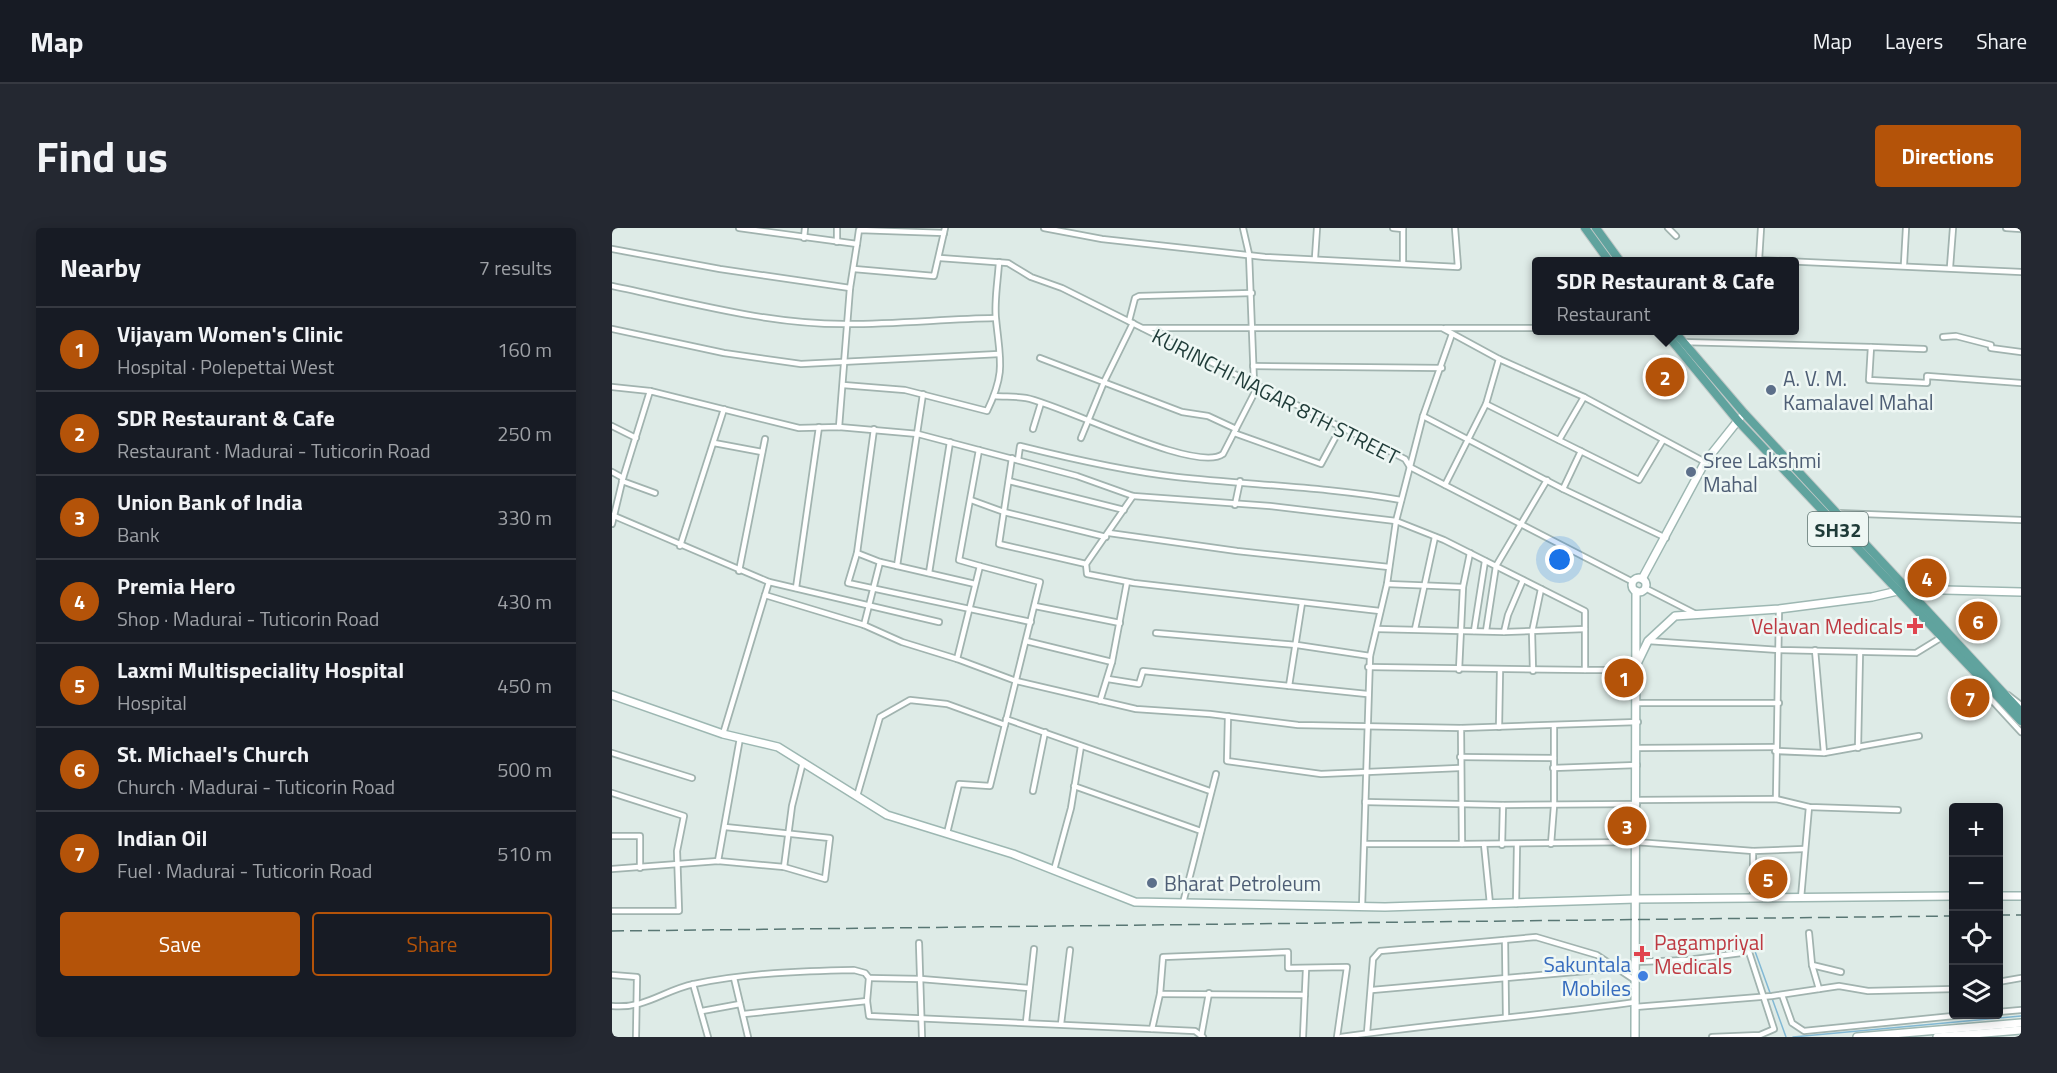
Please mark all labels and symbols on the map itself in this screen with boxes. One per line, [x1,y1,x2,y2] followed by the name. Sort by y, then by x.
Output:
[1147,320,1405,472] street label: KURINCHI NAGAR 8TH STREET
[1646,354,1684,400] pin: 2
[1783,362,1934,418] place label: A. V. M. Kamalavel Mahal
[1764,383,1778,397] marker: A. V. M. Kamalavel Mahal
[1703,444,1821,500] place label: Sree Lakshmi Mahal
[1684,465,1698,479] marker: Sree Lakshmi Mahal
[1808,512,1868,546] road number: SH32
[1545,545,1574,574] your location
[1908,556,1946,600] pin: 4
[1958,598,1998,644] pin: 6
[1751,610,1903,642] place label: Velavan Medicals
[1908,619,1922,633] marker: Velavan Medicals
[1604,656,1644,700] pin: 1
[1950,676,1990,720] pin: 7
[1608,804,1646,848] pin: 3
[1748,856,1788,902] pin: 5
[1164,867,1321,899] place label: Bharat Petroleum
[1145,876,1159,890] marker: Bharat Petroleum
[1654,926,1764,982] place label: Pagampriyal Medicals
[1635,947,1649,961] marker: Pagampriyal Medicals
[1543,948,1631,1004] place label: Sakuntala Mobiles
[1636,969,1650,983] marker: Sakuntala Mobiles

